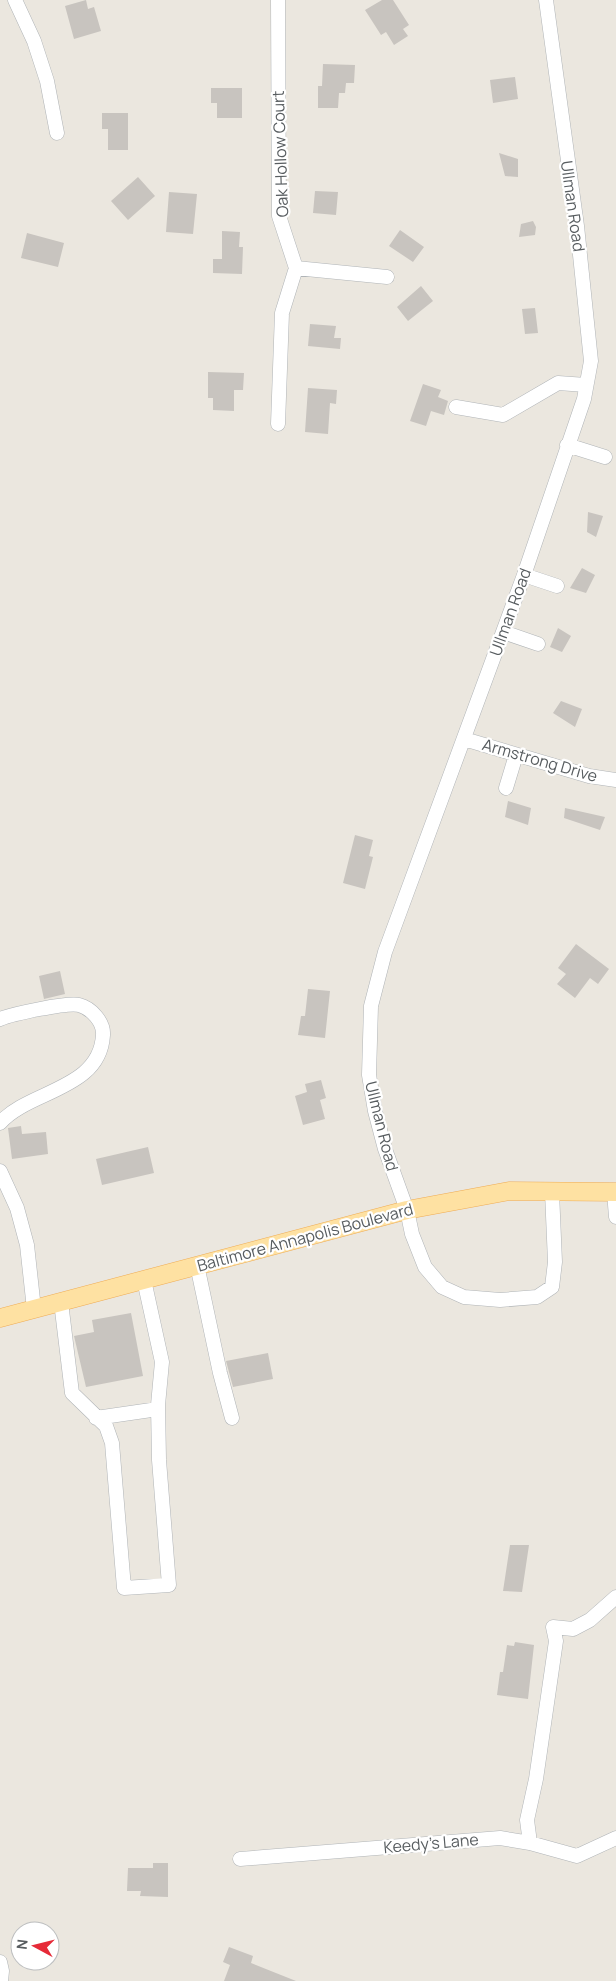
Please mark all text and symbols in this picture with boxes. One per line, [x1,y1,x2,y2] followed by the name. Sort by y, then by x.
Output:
[267,90,293,218] street label: Oak Hollow Court
[556,159,590,253] street label: Ullman Road
[484,565,536,659] street label: Ullman Road
[480,733,600,787] street label: Armstrong Drive
[360,1079,404,1173] street label: Ullman Road
[194,1198,416,1276] street label: Baltimore Annapolis Boulevard
[383,1828,479,1858] street label: Keedy's Lane
[10,1921,60,1971] north arrow
[12,1938,32,1951] text: N

